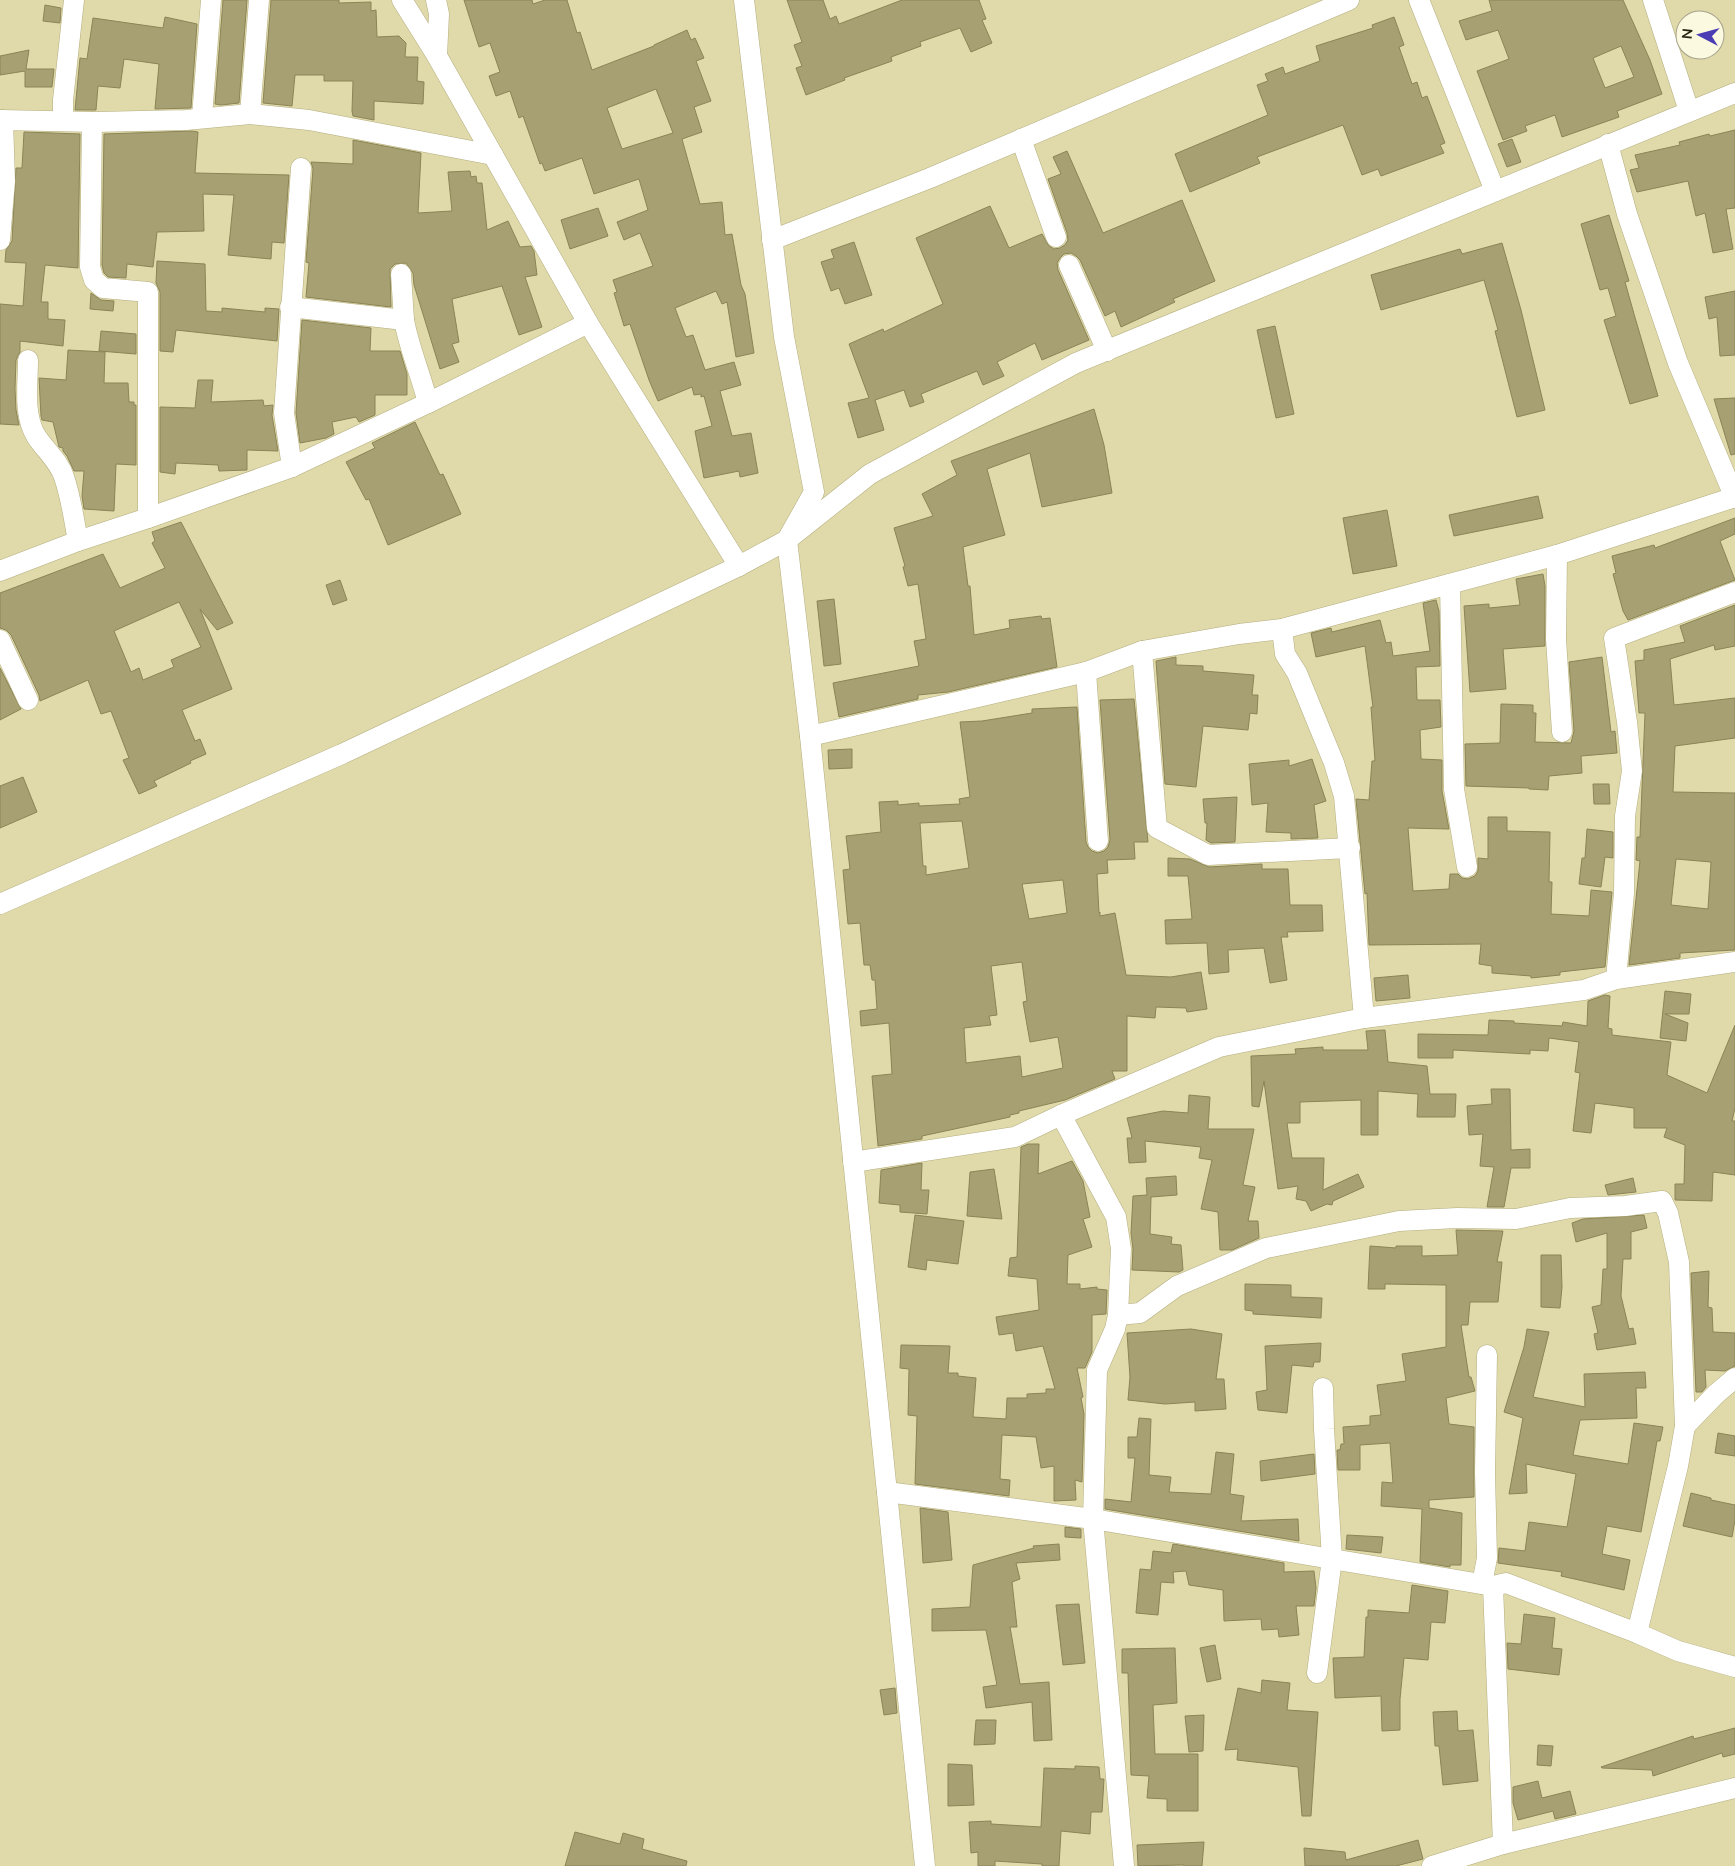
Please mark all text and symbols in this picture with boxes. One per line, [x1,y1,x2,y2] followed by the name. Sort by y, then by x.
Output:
[1675,10,1725,60] north arrow
[1678,27,1697,40] text: N

